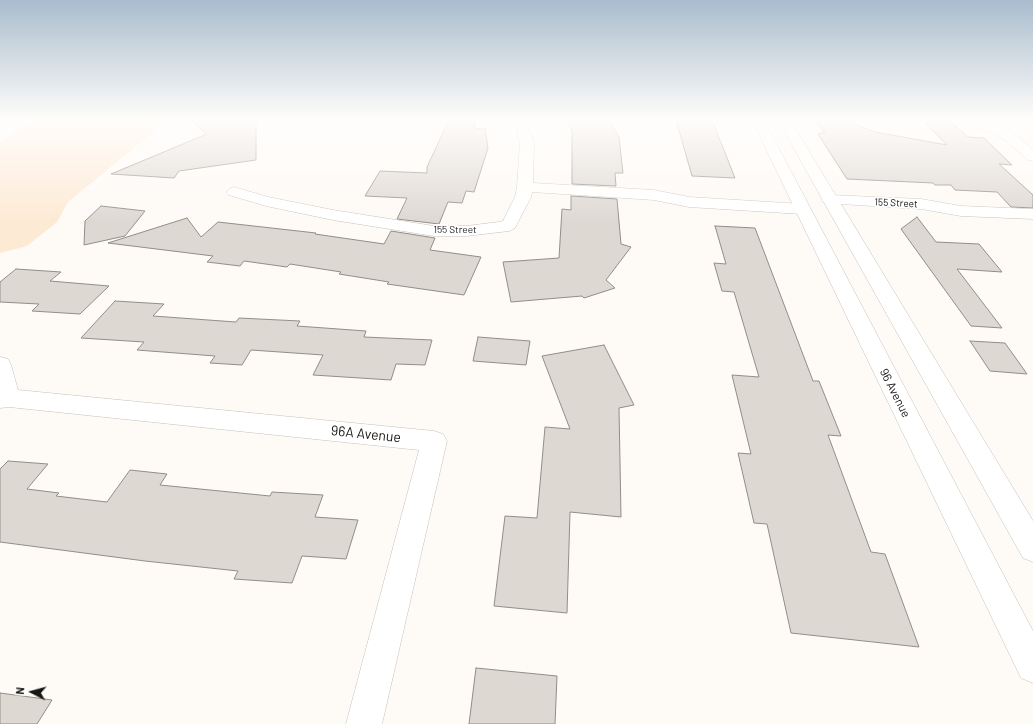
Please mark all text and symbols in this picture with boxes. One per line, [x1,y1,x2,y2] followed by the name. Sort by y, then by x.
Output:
[874,196,918,210] street label: 155 Street
[433,224,477,236] street label: 155 Street
[877,366,913,420] street label: 96 Avenue
[330,422,402,446] street label: 96A Avenue
[12,672,52,712] north arrow
[13,686,26,695] text: N

